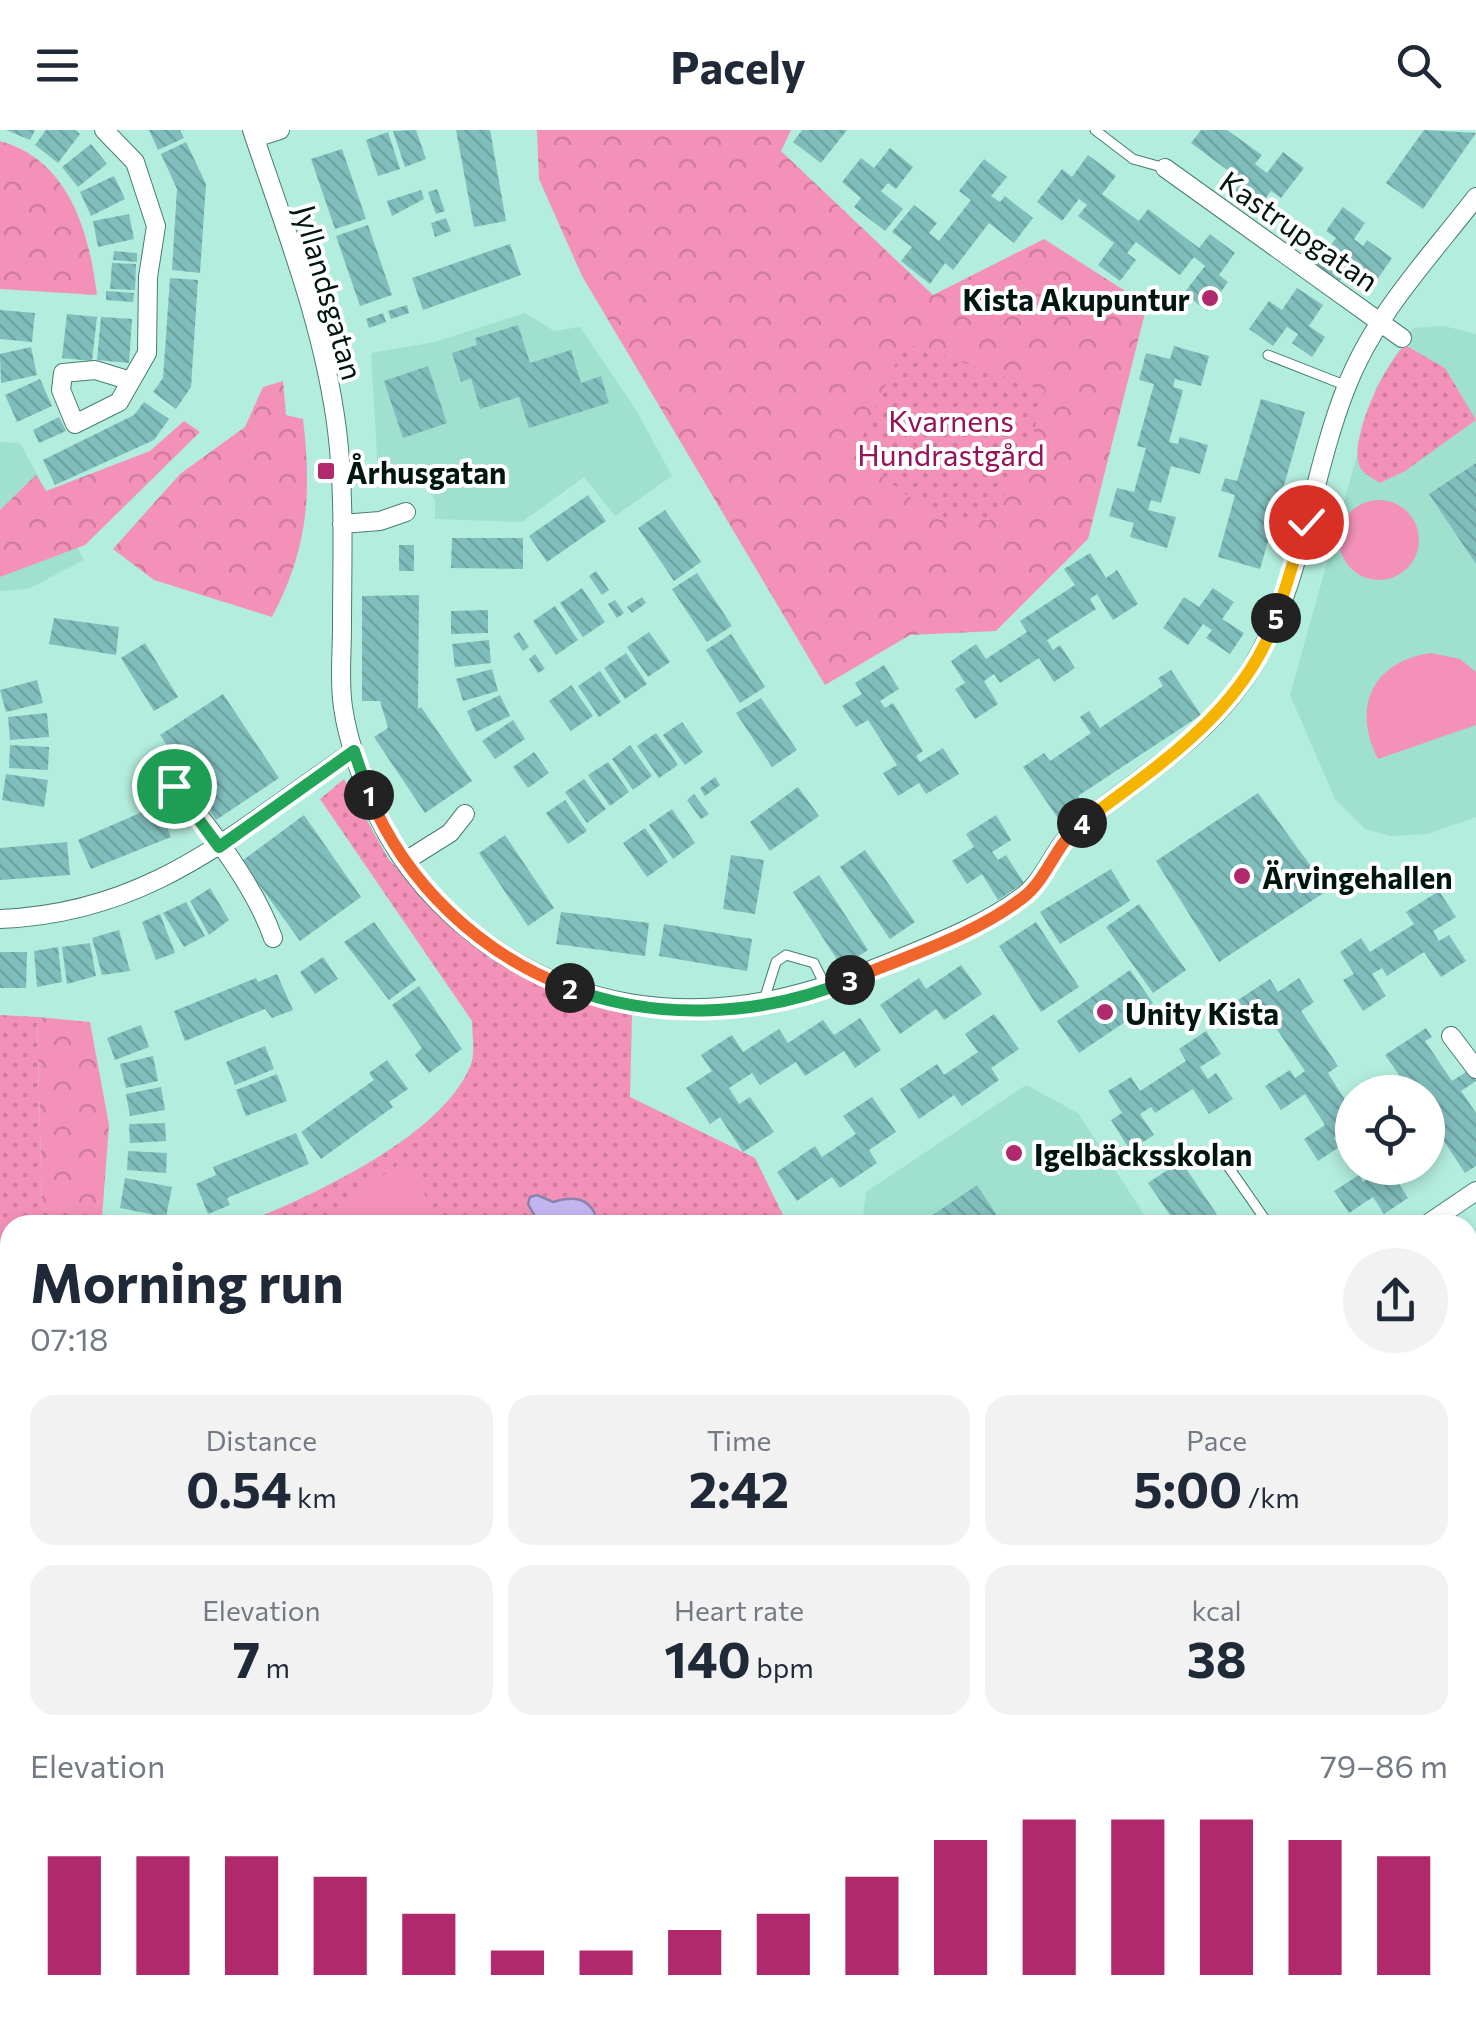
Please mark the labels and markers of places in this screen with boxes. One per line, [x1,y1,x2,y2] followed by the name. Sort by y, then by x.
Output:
[962,280,1190,317] place label: Kista Akupuntur
[1199,287,1221,309] marker: Kista Akupuntur
[346,453,506,490] place label: Århusgatan
[315,460,337,482] marker: Århusgatan
[1264,480,1349,565] pin
[1251,593,1301,643] pin: 5
[132,744,217,829] pin
[344,770,394,820] pin: 1
[1057,798,1107,848] pin: 4
[1262,858,1453,895] place label: Ärvingehallen
[1231,865,1253,887] marker: Ärvingehallen
[825,955,875,1005] pin: 3
[545,963,595,1013] pin: 2
[1125,994,1279,1031] place label: Unity Kista
[1094,1001,1116,1023] marker: Unity Kista
[1034,1135,1252,1172] place label: Igelbäcksskolan
[1003,1142,1025,1164] marker: Igelbäcksskolan

